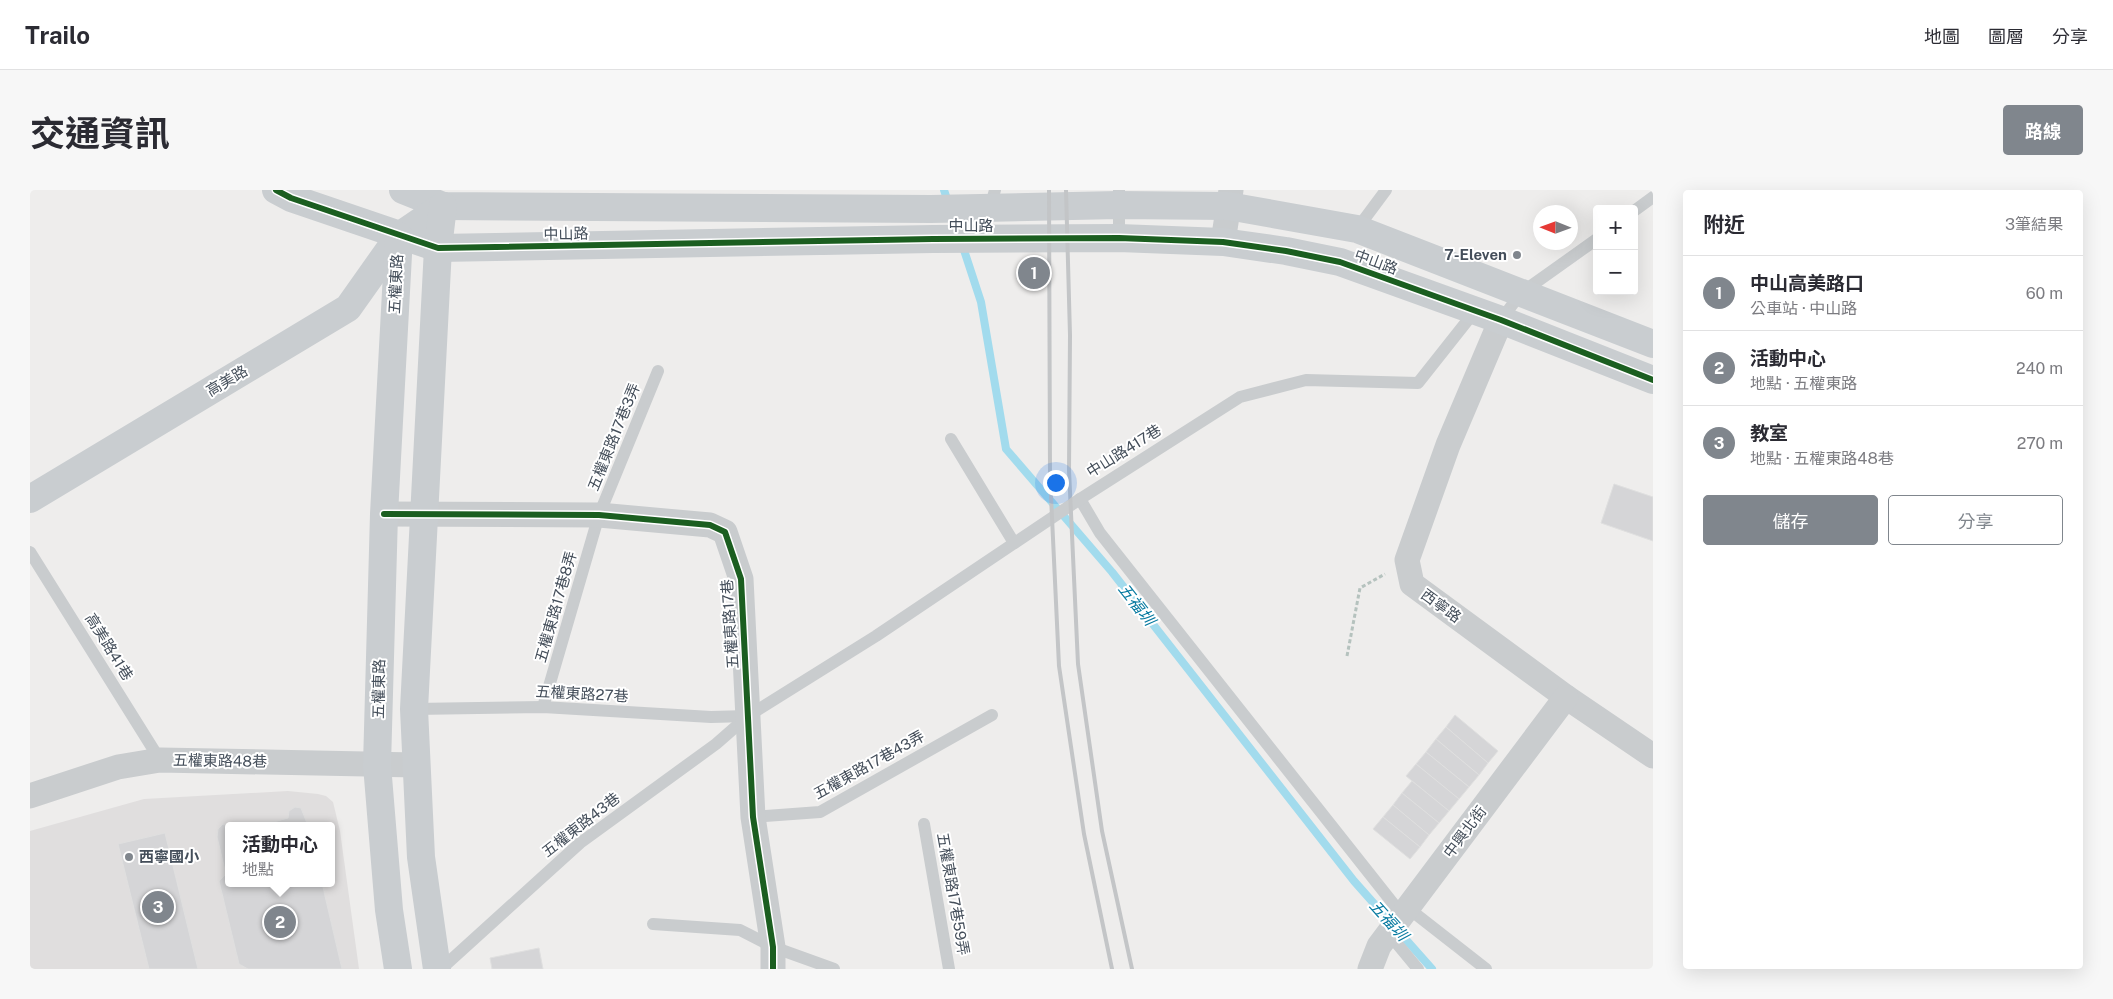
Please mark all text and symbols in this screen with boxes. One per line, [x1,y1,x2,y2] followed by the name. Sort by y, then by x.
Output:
[25,21,90,49] text: Trailo
[1924,26,1960,47] text: 地圖
[1988,26,2024,47] text: 圖層
[2052,26,2088,47] text: 分享
[2003,105,2083,155] button: 路線
[30,113,170,154] text: 交通資訊
[1533,205,1578,250] north arrow
[1593,205,1638,295] map controls
[1593,205,1638,250] button: +
[1703,212,1745,237] text: 附近
[2005,215,2063,234] text: 3筆結果
[948,217,994,234] street label: 中山路
[543,225,589,242] street label: 中山路
[1352,246,1400,277] street label: 中山路
[1444,246,1507,263] place label: 7-Eleven
[1511,249,1523,261] marker: 7-Eleven
[1593,250,1638,295] button: −
[385,254,406,314] street label: 五權東路
[1018,254,1050,292] pin: 1
[1750,272,1864,294] text: 中山高美路口
[1716,284,1722,303] text: 1
[2026,284,2063,303] text: 60 m
[1750,299,1857,318] text: 公車站 · 中山路
[1750,347,1826,369] text: 活動中心
[1714,359,1724,378] text: 2
[2016,359,2063,378] text: 240 m
[203,362,250,399] street label: 高美路
[1750,374,1857,393] text: 地點 · 五權東路
[584,381,643,493] street label: 五權東路17巷3弄
[1083,421,1164,480] street label: 中山路417巷
[1750,422,1788,444] text: 教室
[1714,434,1724,453] text: 3
[2017,434,2063,453] text: 270 m
[1750,449,1894,468] text: 地點 · 五權東路48巷
[1043,470,1069,496] your location
[1703,495,1878,545] button: 儲存
[1888,495,2063,545] button: 分享
[532,549,580,664] street label: 五權東路17巷8弄
[718,578,741,670] street label: 五權東路17巷
[1114,580,1160,631] water label: 五福圳
[1418,585,1464,626] street label: 西寧路
[82,610,137,683] street label: 高美路41巷
[369,659,388,719] street label: 五權東路
[535,683,629,704] street label: 五權東路27巷
[810,727,927,802] street label: 五權東路17巷43弄
[173,751,267,770] street label: 五權東路48巷
[538,789,623,860] street label: 五權東路43巷
[1440,803,1489,861] street label: 中興北街
[225,822,335,887] popup
[934,831,973,956] street label: 五權東路17巷59弄
[242,833,318,855] text: 活動中心
[139,848,200,865] place label: 西寧國小
[123,851,135,863] marker: 西寧國小
[242,860,274,879] text: 地點
[142,888,174,926] pin: 3
[1366,896,1413,946] water label: 五福圳
[264,903,296,941] pin: 2

